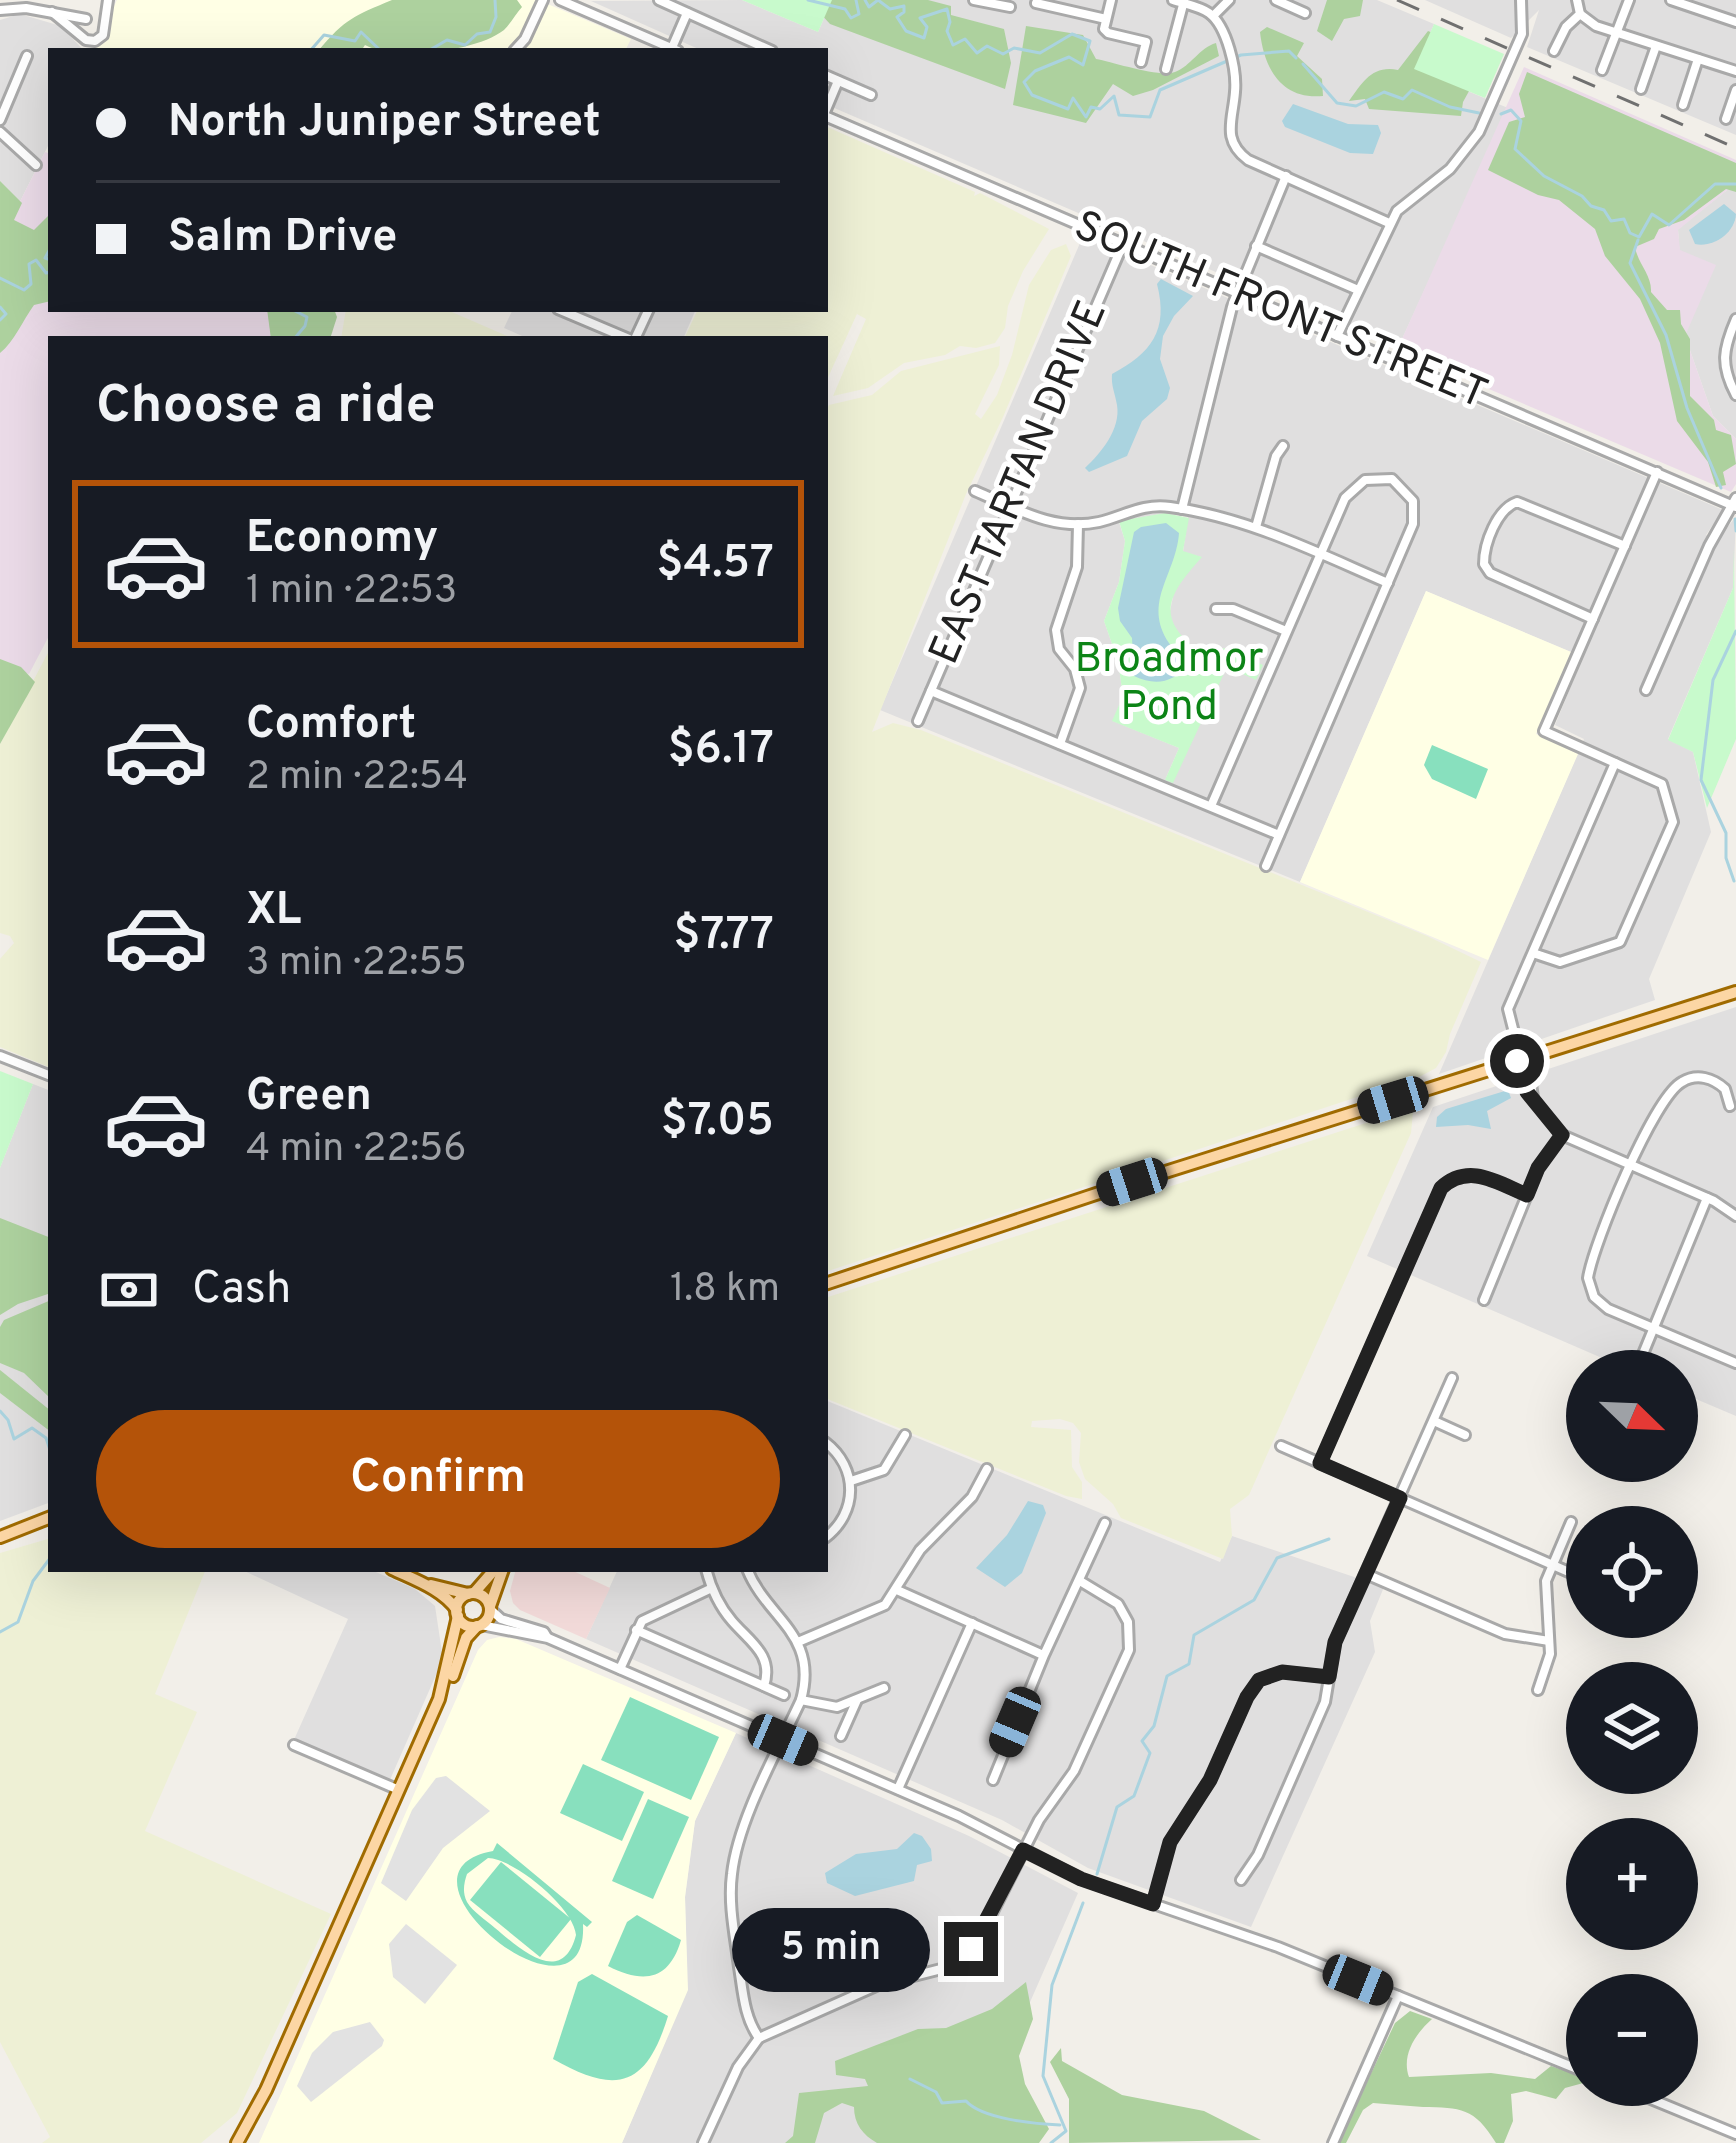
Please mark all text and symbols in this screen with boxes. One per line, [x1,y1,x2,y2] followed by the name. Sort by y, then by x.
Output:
[168,95,601,152] text: North Juniper Street
[1065,201,1495,423] street label: SOUTH FRONT STREET
[168,210,397,267] text: Salm Drive
[919,293,1121,673] street label: EAST TARTAN DRIVE
[96,373,436,442] text: Choose a ride
[102,510,210,618] icon: car
[246,511,438,568] text: Economy
[656,536,774,593] text: $4.57
[246,568,457,617] text: 1 min · 22:53
[1075,634,1264,735] park label: Broadmor Pond
[102,696,210,804] icon: car
[246,697,416,754] text: Comfort
[668,722,774,779] text: $6.17
[246,754,468,803] text: 2 min · 22:54
[102,882,210,990] icon: car
[246,883,301,940] text: XL
[674,908,774,965] text: $7.77
[246,940,467,989] text: 3 min · 22:55
[1490,1034,1544,1088] route start
[102,1068,210,1176] icon: car
[246,1069,372,1126] text: Green
[1353,1072,1433,1128] car
[661,1094,774,1151] text: $7.05
[246,1126,467,1175] text: 4 min · 22:56
[1092,1154,1172,1210] car
[96,1257,162,1323] icon: cash
[192,1262,291,1319] text: Cash
[670,1266,780,1315] text: 1.8 km
[1566,1350,1698,1482] north arrow
[1566,1350,1698,2106] map controls
[96,1410,780,1548] button: Confirm
[1566,1506,1698,1638] button: locate
[1566,1662,1698,1794] button: layers
[984,1682,1046,1762] car
[743,1709,823,1771] car
[1566,1818,1698,1950] button: +
[731,1907,929,1991] callout: 5 min
[944,1922,998,1976] route end
[781,1925,881,1974] text: 5 min
[1318,1950,1398,2010] car
[1566,1974,1698,2106] button: −

